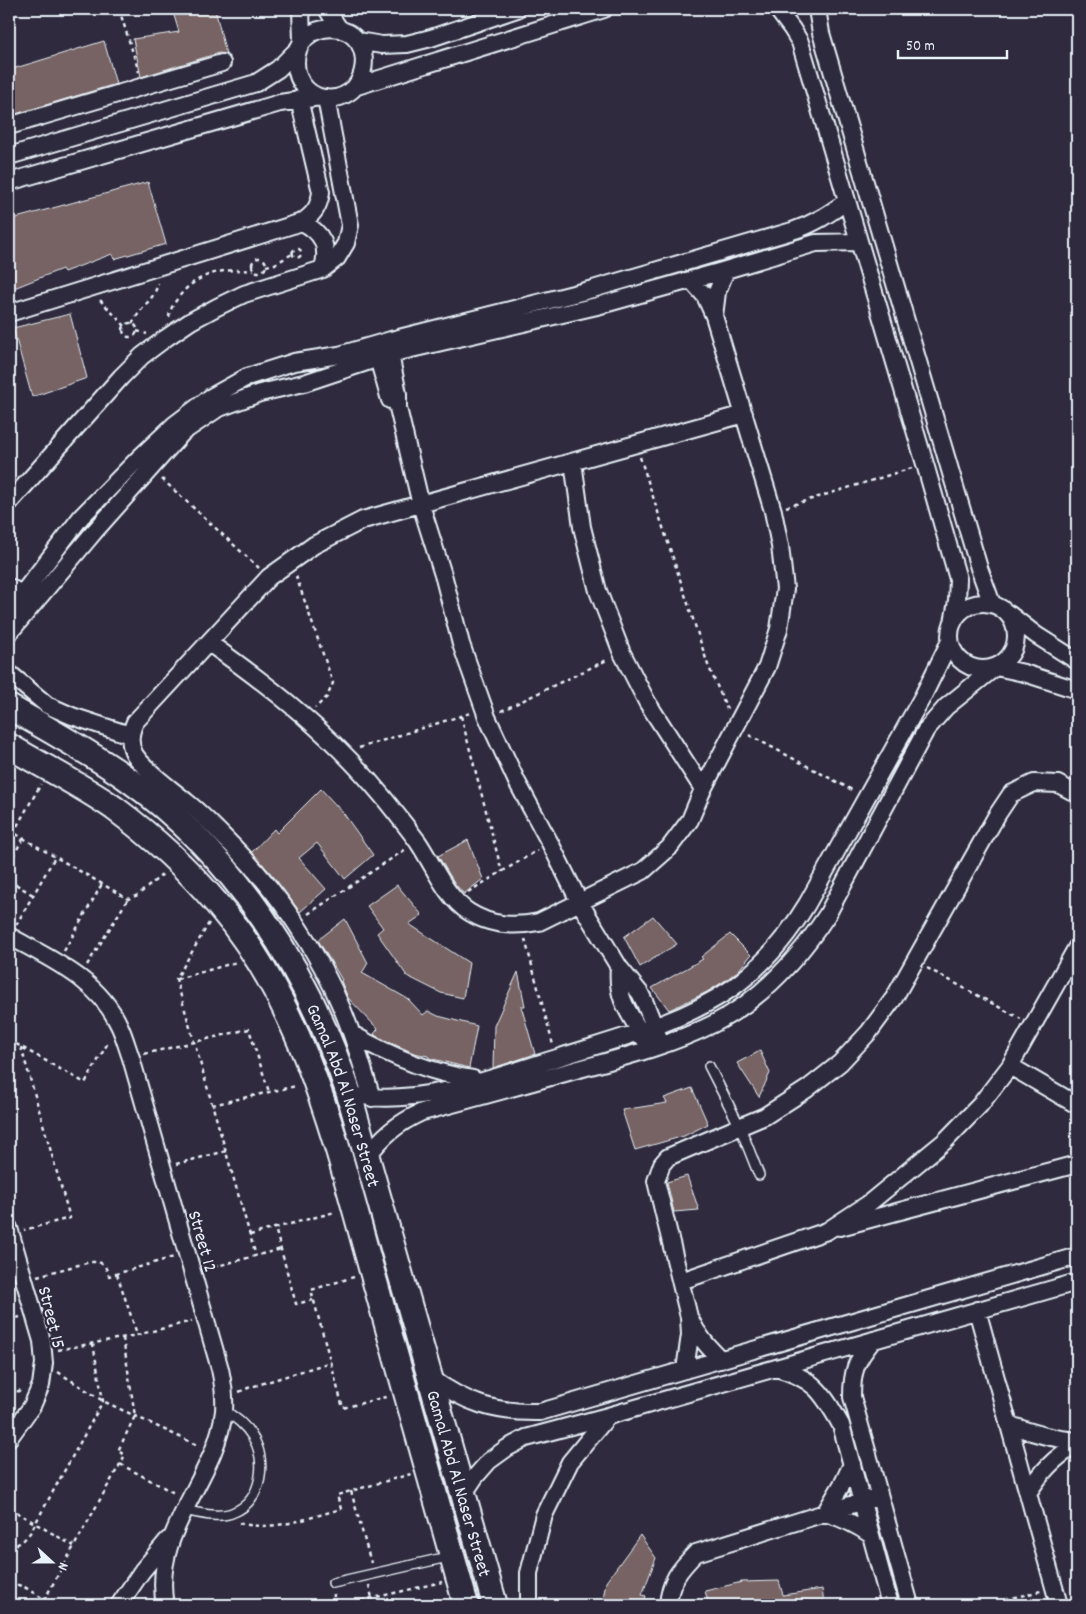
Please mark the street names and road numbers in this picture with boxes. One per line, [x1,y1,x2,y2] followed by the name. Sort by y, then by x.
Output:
[297,1000,385,1191] street label: Gamal Abd Al Naser Street
[179,1208,222,1276] street label: Street 12
[29,1284,70,1352] street label: Street 15
[417,1388,496,1581] street label: Gamal Abd Al Naser Street

